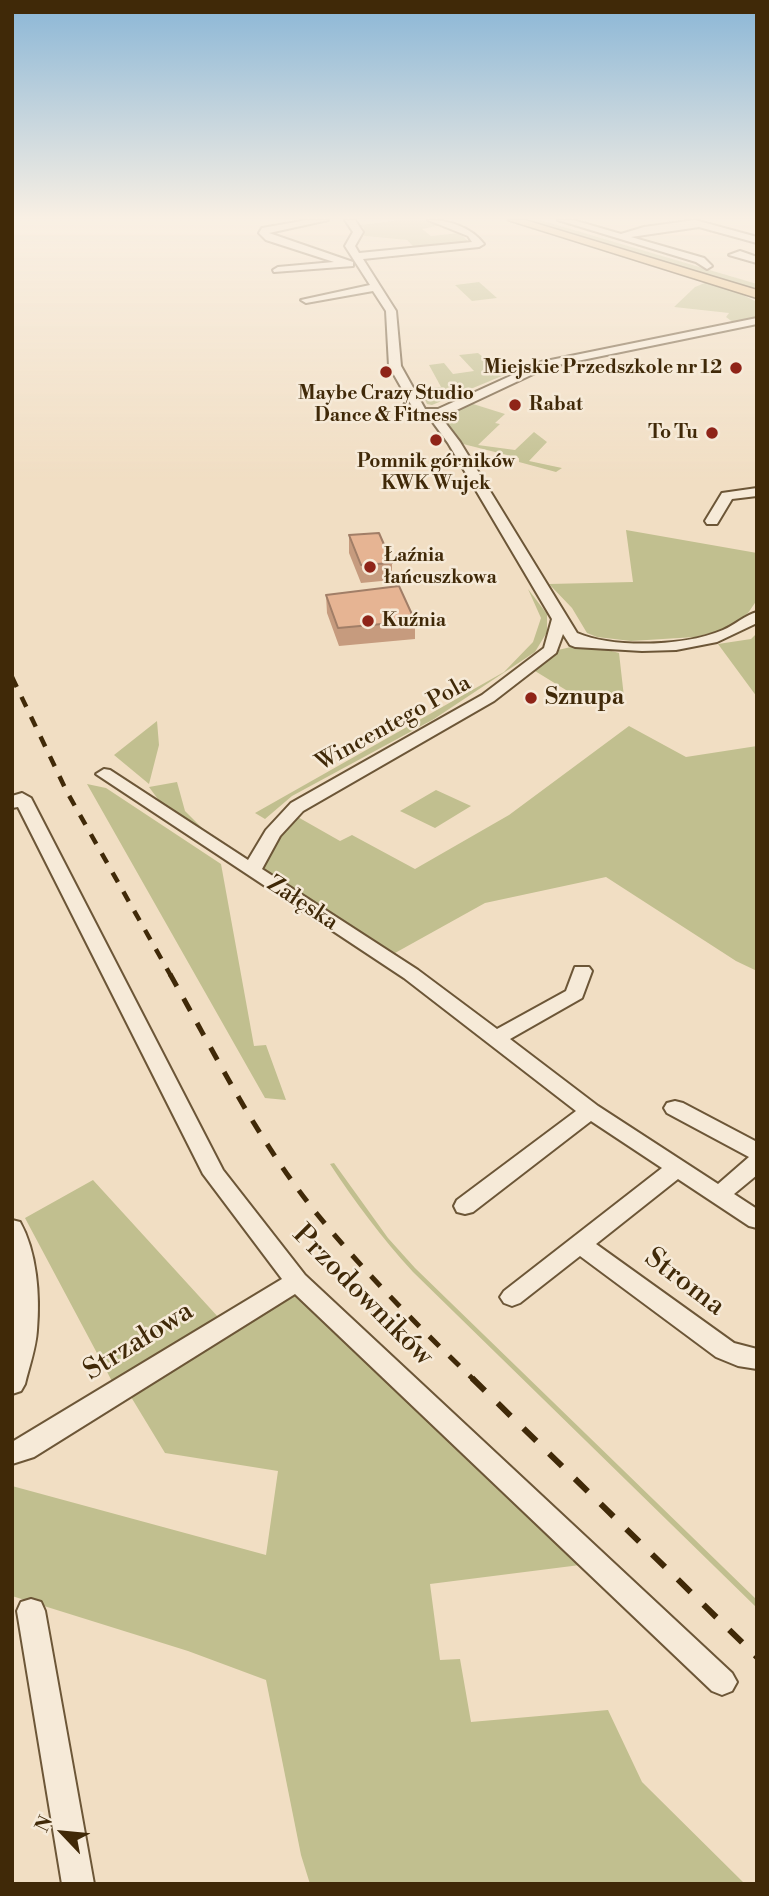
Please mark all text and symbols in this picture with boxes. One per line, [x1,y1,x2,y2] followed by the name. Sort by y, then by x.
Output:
[483,357,722,379] place label: Miejskie Przedszkole nr 12
[728,360,744,376] marker: Miejskie Przedszkole nr 12
[378,364,394,380] marker: Maybe Crazy Studio Dance & Fitness
[298,383,474,427] place label: Maybe Crazy Studio Dance & Fitness
[529,394,583,416] place label: Rabat
[507,397,523,413] marker: Rabat
[648,422,698,444] place label: To Tu
[704,425,720,441] marker: To Tu
[428,432,444,448] marker: Pomnik górników KWK Wujek
[357,451,515,495] place label: Pomnik górników KWK Wujek
[384,545,497,589] place label: Łaźnia łańcuszkowa
[362,559,378,575] marker: Łaźnia łańcuszkowa
[382,610,446,632] place label: Kuźnia
[360,613,376,629] marker: Kuźnia
[312,670,476,778] street label: Wincentego Pola
[545,684,624,712] place label: Sznupa
[523,690,539,706] marker: Sznupa
[261,871,343,937] street label: Załęska
[285,1219,439,1373] street label: Przodowników
[637,1242,731,1324] street label: Stroma
[78,1295,200,1389] street label: Strzałowa
[28,1798,98,1868] north arrow
[30,1812,58,1836] text: N

